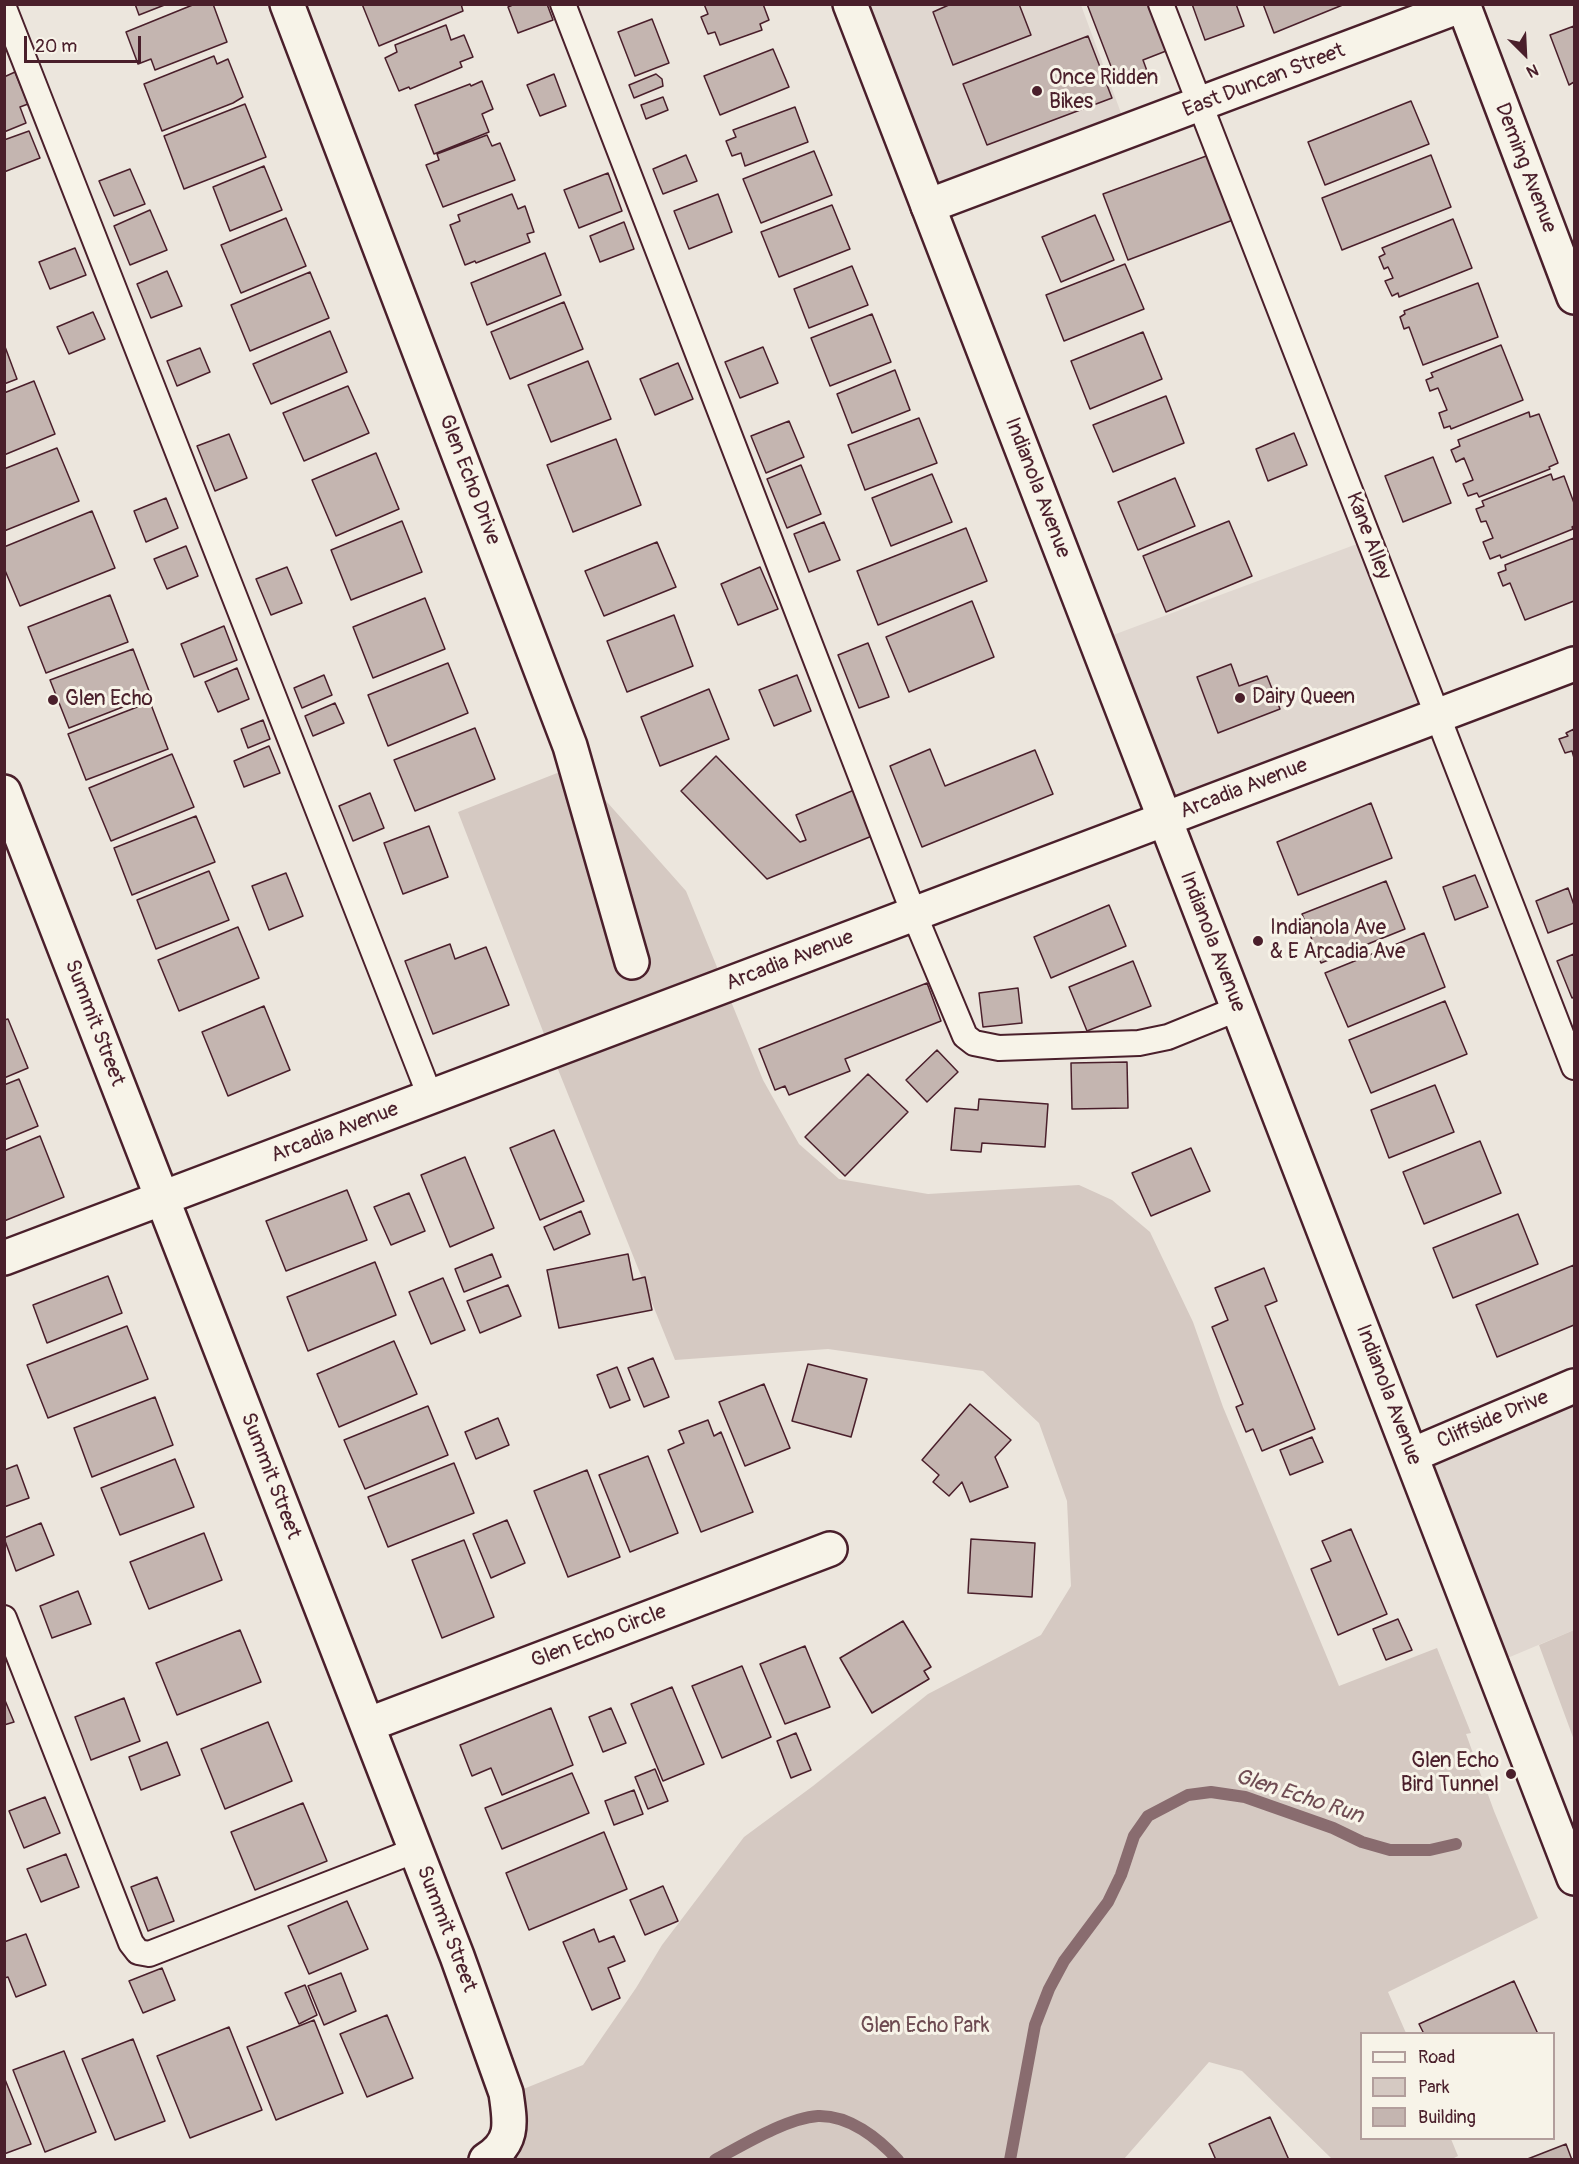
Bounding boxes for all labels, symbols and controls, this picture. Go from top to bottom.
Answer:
scale bar [27,24,144,62]
north arrow [1495,24,1555,84]
text: 20 m [35,35,77,58]
street label: East Duncan Street [1179,39,1349,123]
text: N [1523,59,1541,82]
place label: Once Ridden Bikes [1049,66,1158,116]
marker: Once Ridden Bikes [1030,84,1044,98]
street label: Deming Avenue [1489,100,1561,236]
street label: Glen Echo Drive [433,411,505,549]
street label: Indianola Avenue [999,414,1075,562]
street label: Kane Alley [1340,489,1396,583]
place label: Dairy Queen [1252,685,1355,711]
place label: Glen Echo [65,687,153,713]
marker: Dairy Queen [1233,691,1247,705]
marker: Glen Echo [46,693,60,707]
street label: Arcadia Avenue [1177,753,1311,825]
street label: Indianola Avenue [1174,868,1250,1016]
place label: Indianola Ave & E Arcadia Ave [1270,916,1405,966]
street label: Arcadia Avenue [723,925,857,997]
marker: Indianola Ave & E Arcadia Ave [1251,934,1265,948]
street label: Summit Street [58,956,130,1090]
street label: Arcadia Avenue [268,1097,402,1169]
street label: Indianola Avenue [1350,1321,1426,1469]
street label: Cliffside Drive [1433,1385,1553,1455]
street label: Summit Street [234,1409,306,1543]
street label: Glen Echo Circle [528,1600,670,1674]
place label: Glen Echo Bird Tunnel [1401,1749,1499,1799]
water label: Glen Echo Run [1232,1764,1366,1830]
marker: Glen Echo Bird Tunnel [1504,1767,1518,1781]
street label: Summit Street [410,1862,482,1996]
park label: Glen Echo Park [860,2014,990,2040]
legend [1360,2032,1555,2140]
text: Road [1418,2046,1455,2069]
text: Park [1418,2076,1450,2099]
text: Building [1418,2106,1476,2129]

